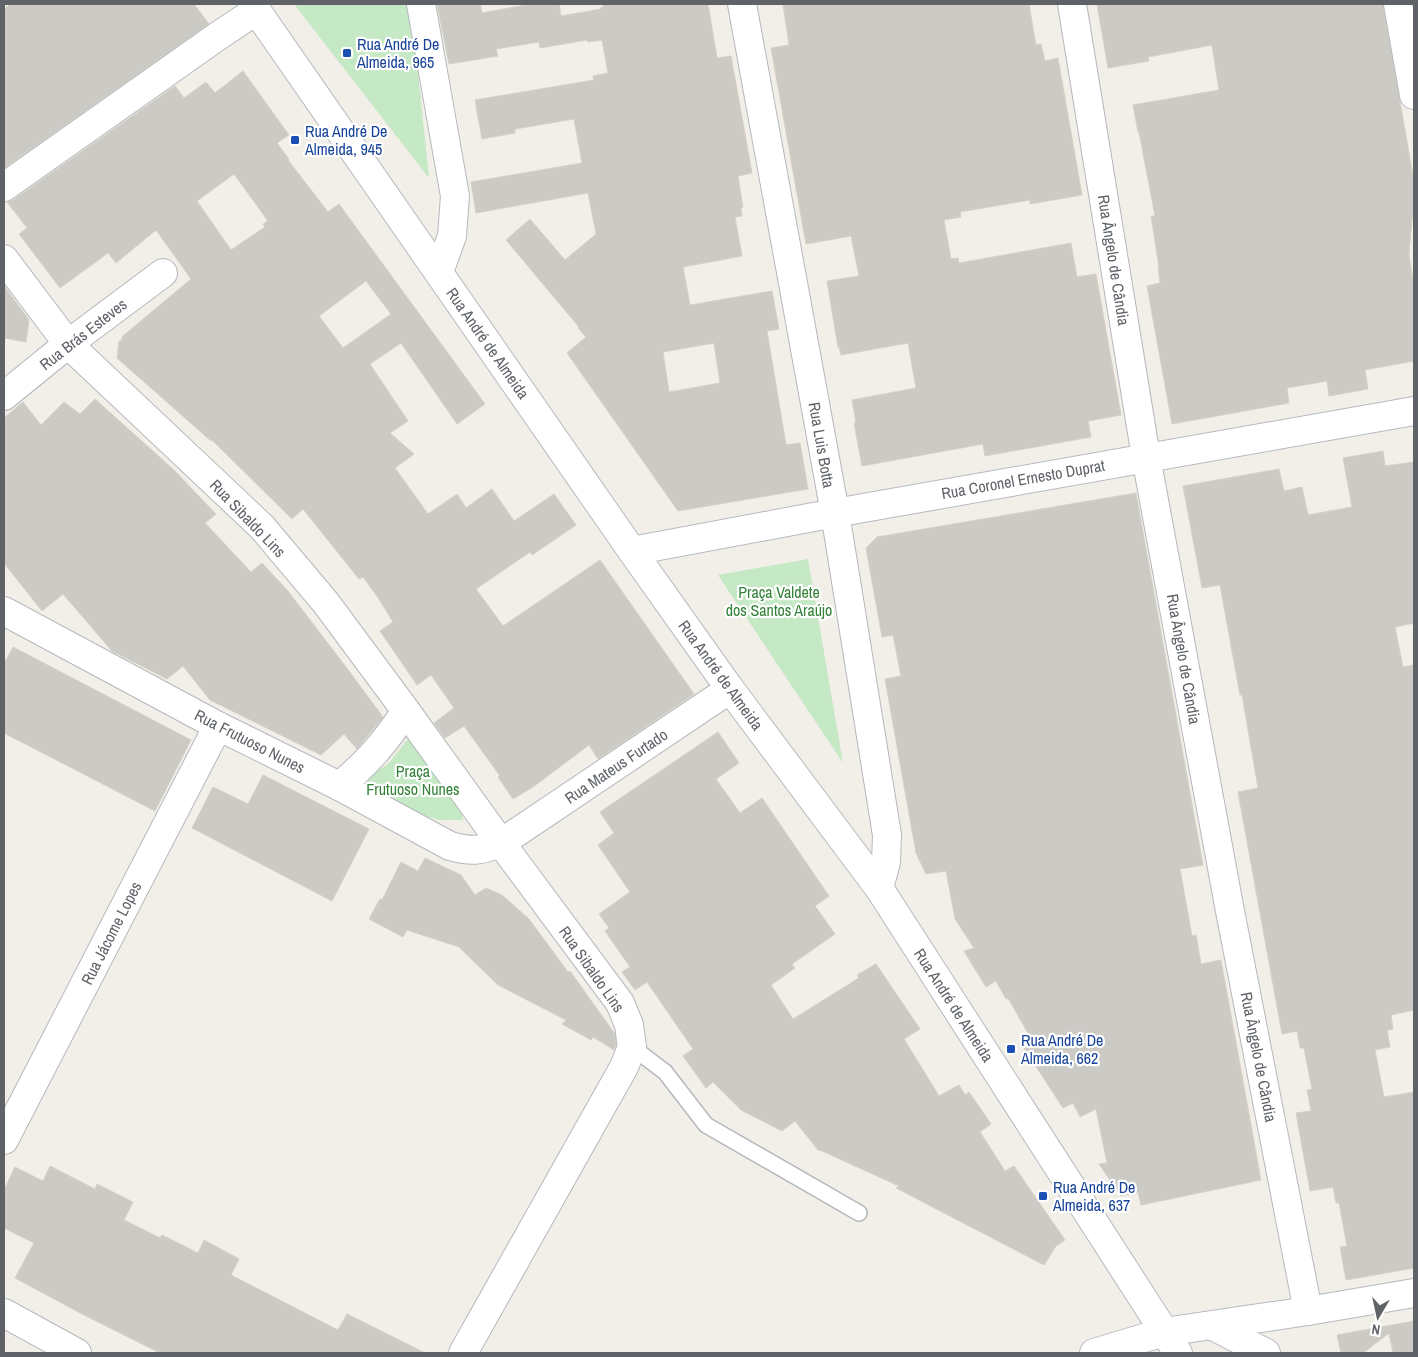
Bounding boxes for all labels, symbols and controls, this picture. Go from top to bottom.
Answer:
place label: Rua André De Almeida, 965 [356,33,439,73]
marker: Rua André De Almeida, 965 [341,47,353,59]
place label: Rua André De Almeida, 945 [304,120,387,160]
marker: Rua André De Almeida, 945 [289,134,301,146]
street label: Rua Ângelo de Cândia [1093,193,1135,328]
street label: Rua André de Almeida [441,283,535,404]
street label: Rua Brás Esteves [35,293,131,375]
street label: Rua Luis Botta [804,400,840,490]
street label: Rua Coronel Ernesto Duprat [940,454,1107,504]
street label: Rua Sibaldo Lins [205,474,291,562]
park label: Praça Valdete dos Santos Araújo [726,581,832,621]
street label: Rua Ângelo de Cândia [1162,592,1206,727]
street label: Rua André de Almeida [674,615,769,735]
street label: Rua Frutuoso Nunes [191,704,309,778]
street label: Rua Mateus Furtado [560,723,672,809]
park label: Praça Frutuoso Nunes [366,760,460,800]
street label: Rua Jácome Lopes [76,878,146,988]
street label: Rua Sibaldo Lins [554,921,630,1017]
street label: Rua André de Almeida [909,944,999,1067]
street label: Rua Ângelo de Cândia [1236,990,1283,1125]
place label: Rua André De Almeida, 662 [1020,1029,1103,1069]
marker: Rua André De Almeida, 662 [1005,1043,1017,1055]
place label: Rua André De Almeida, 637 [1052,1176,1135,1216]
marker: Rua André De Almeida, 637 [1037,1190,1049,1202]
north arrow [1353,1292,1403,1342]
text: N [1370,1320,1381,1339]

